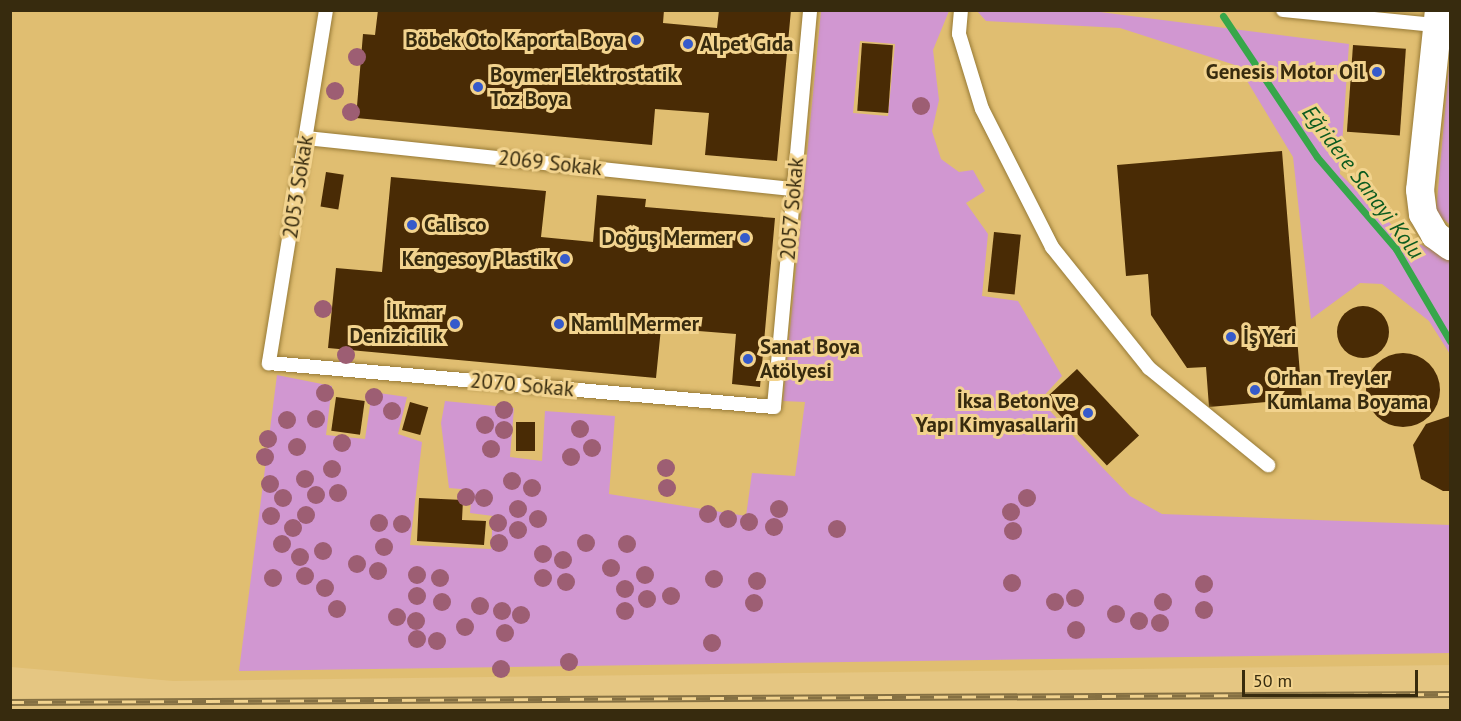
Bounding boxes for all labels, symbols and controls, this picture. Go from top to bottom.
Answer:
place label: Böbek Oto Kaporta Boya [404,27,624,53]
place label: Alpet Gıda [700,31,794,57]
marker: Böbek Oto Kaporta Boya [629,33,643,47]
marker: Alpet Gıda [681,37,695,51]
place label: Genesis Motor Oil [1206,59,1365,85]
place label: Boymer Elektrostatik Toz Boya [490,62,678,112]
marker: Genesis Motor Oil [1370,65,1384,79]
marker: Boymer Elektrostatik Toz Boya [471,80,485,94]
water label: Eğridere Sanayi Kolu [1297,100,1429,264]
street label: 2053 Sokak [277,134,319,240]
street label: 2069 Sokak [497,145,603,181]
street label: 2057 Sokak [775,156,809,262]
place label: Calisco [424,212,487,238]
marker: Calisco [405,218,419,232]
place label: Doğuş Mermer [602,225,733,251]
marker: Doğuş Mermer [738,231,752,245]
place label: Kengesoy Plastik [401,246,553,272]
marker: Kengesoy Plastik [558,252,572,266]
place label: İlkmar Denizicilik [350,299,443,349]
place label: Namlı Mermer [571,311,699,337]
marker: İlkmar Denizicilik [448,317,462,331]
marker: Namlı Mermer [552,317,566,331]
place label: İş Yeri [1243,324,1297,350]
marker: İş Yeri [1224,330,1238,344]
place label: Sanat Boya Atölyesi [760,334,860,384]
marker: Sanat Boya Atölyesi [741,352,755,366]
place label: Orhan Treyler Kumlama Boyama [1267,365,1428,415]
street label: 2070 Sokak [469,368,575,402]
marker: Orhan Treyler Kumlama Boyama [1248,383,1262,397]
place label: İksa Beton ve Yapı Kimyasallariı [916,388,1076,438]
marker: İksa Beton ve Yapı Kimyasallariı [1081,406,1095,420]
scale bar [1245,658,1420,696]
text: 50 m [1253,669,1292,692]

